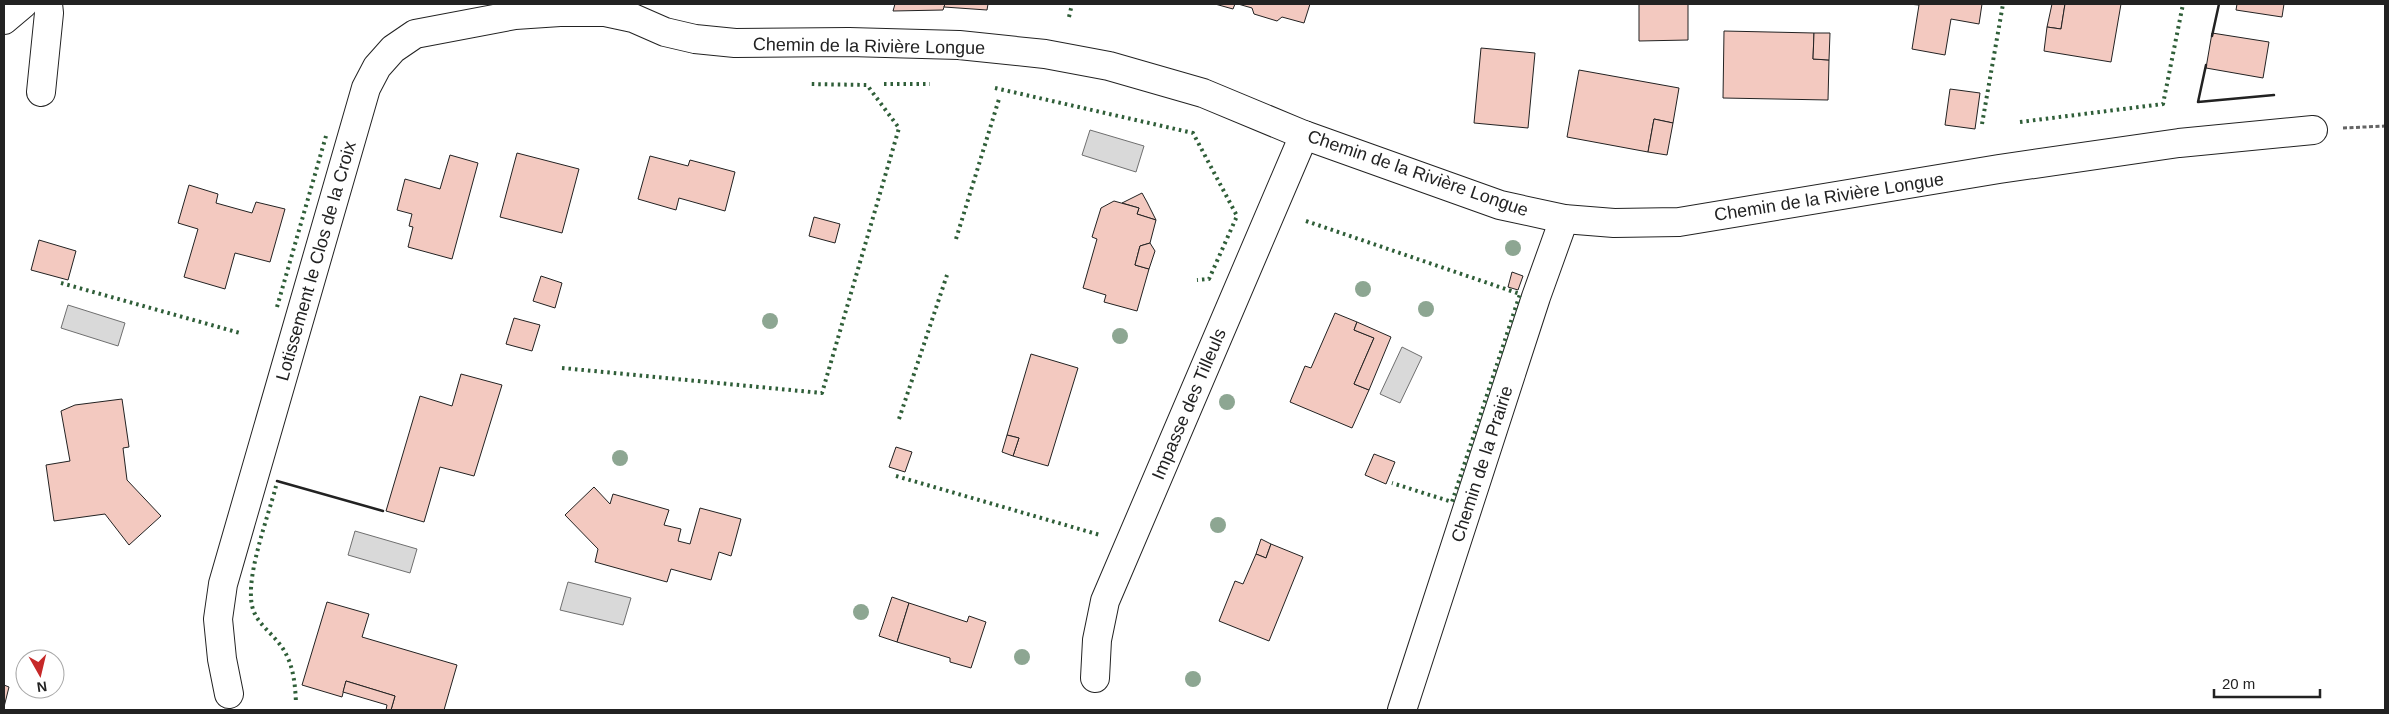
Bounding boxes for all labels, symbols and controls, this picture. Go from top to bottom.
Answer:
street label: Chemin de la Rivière Longue [753,34,985,58]
street label: Chemin de la Rivière Longue [1305,126,1531,220]
street label: Lotissement le Clos de la Croix [272,139,360,383]
street label: Chemin de la Rivière Longue [1713,169,1945,225]
street label: Impasse des Tilleuls [1148,325,1230,483]
street label: Chemin de la Prairie [1447,383,1517,545]
north arrow [15,649,65,699]
scale bar [2214,666,2320,698]
text: 20 m [2222,675,2255,692]
text: N [36,678,48,696]

